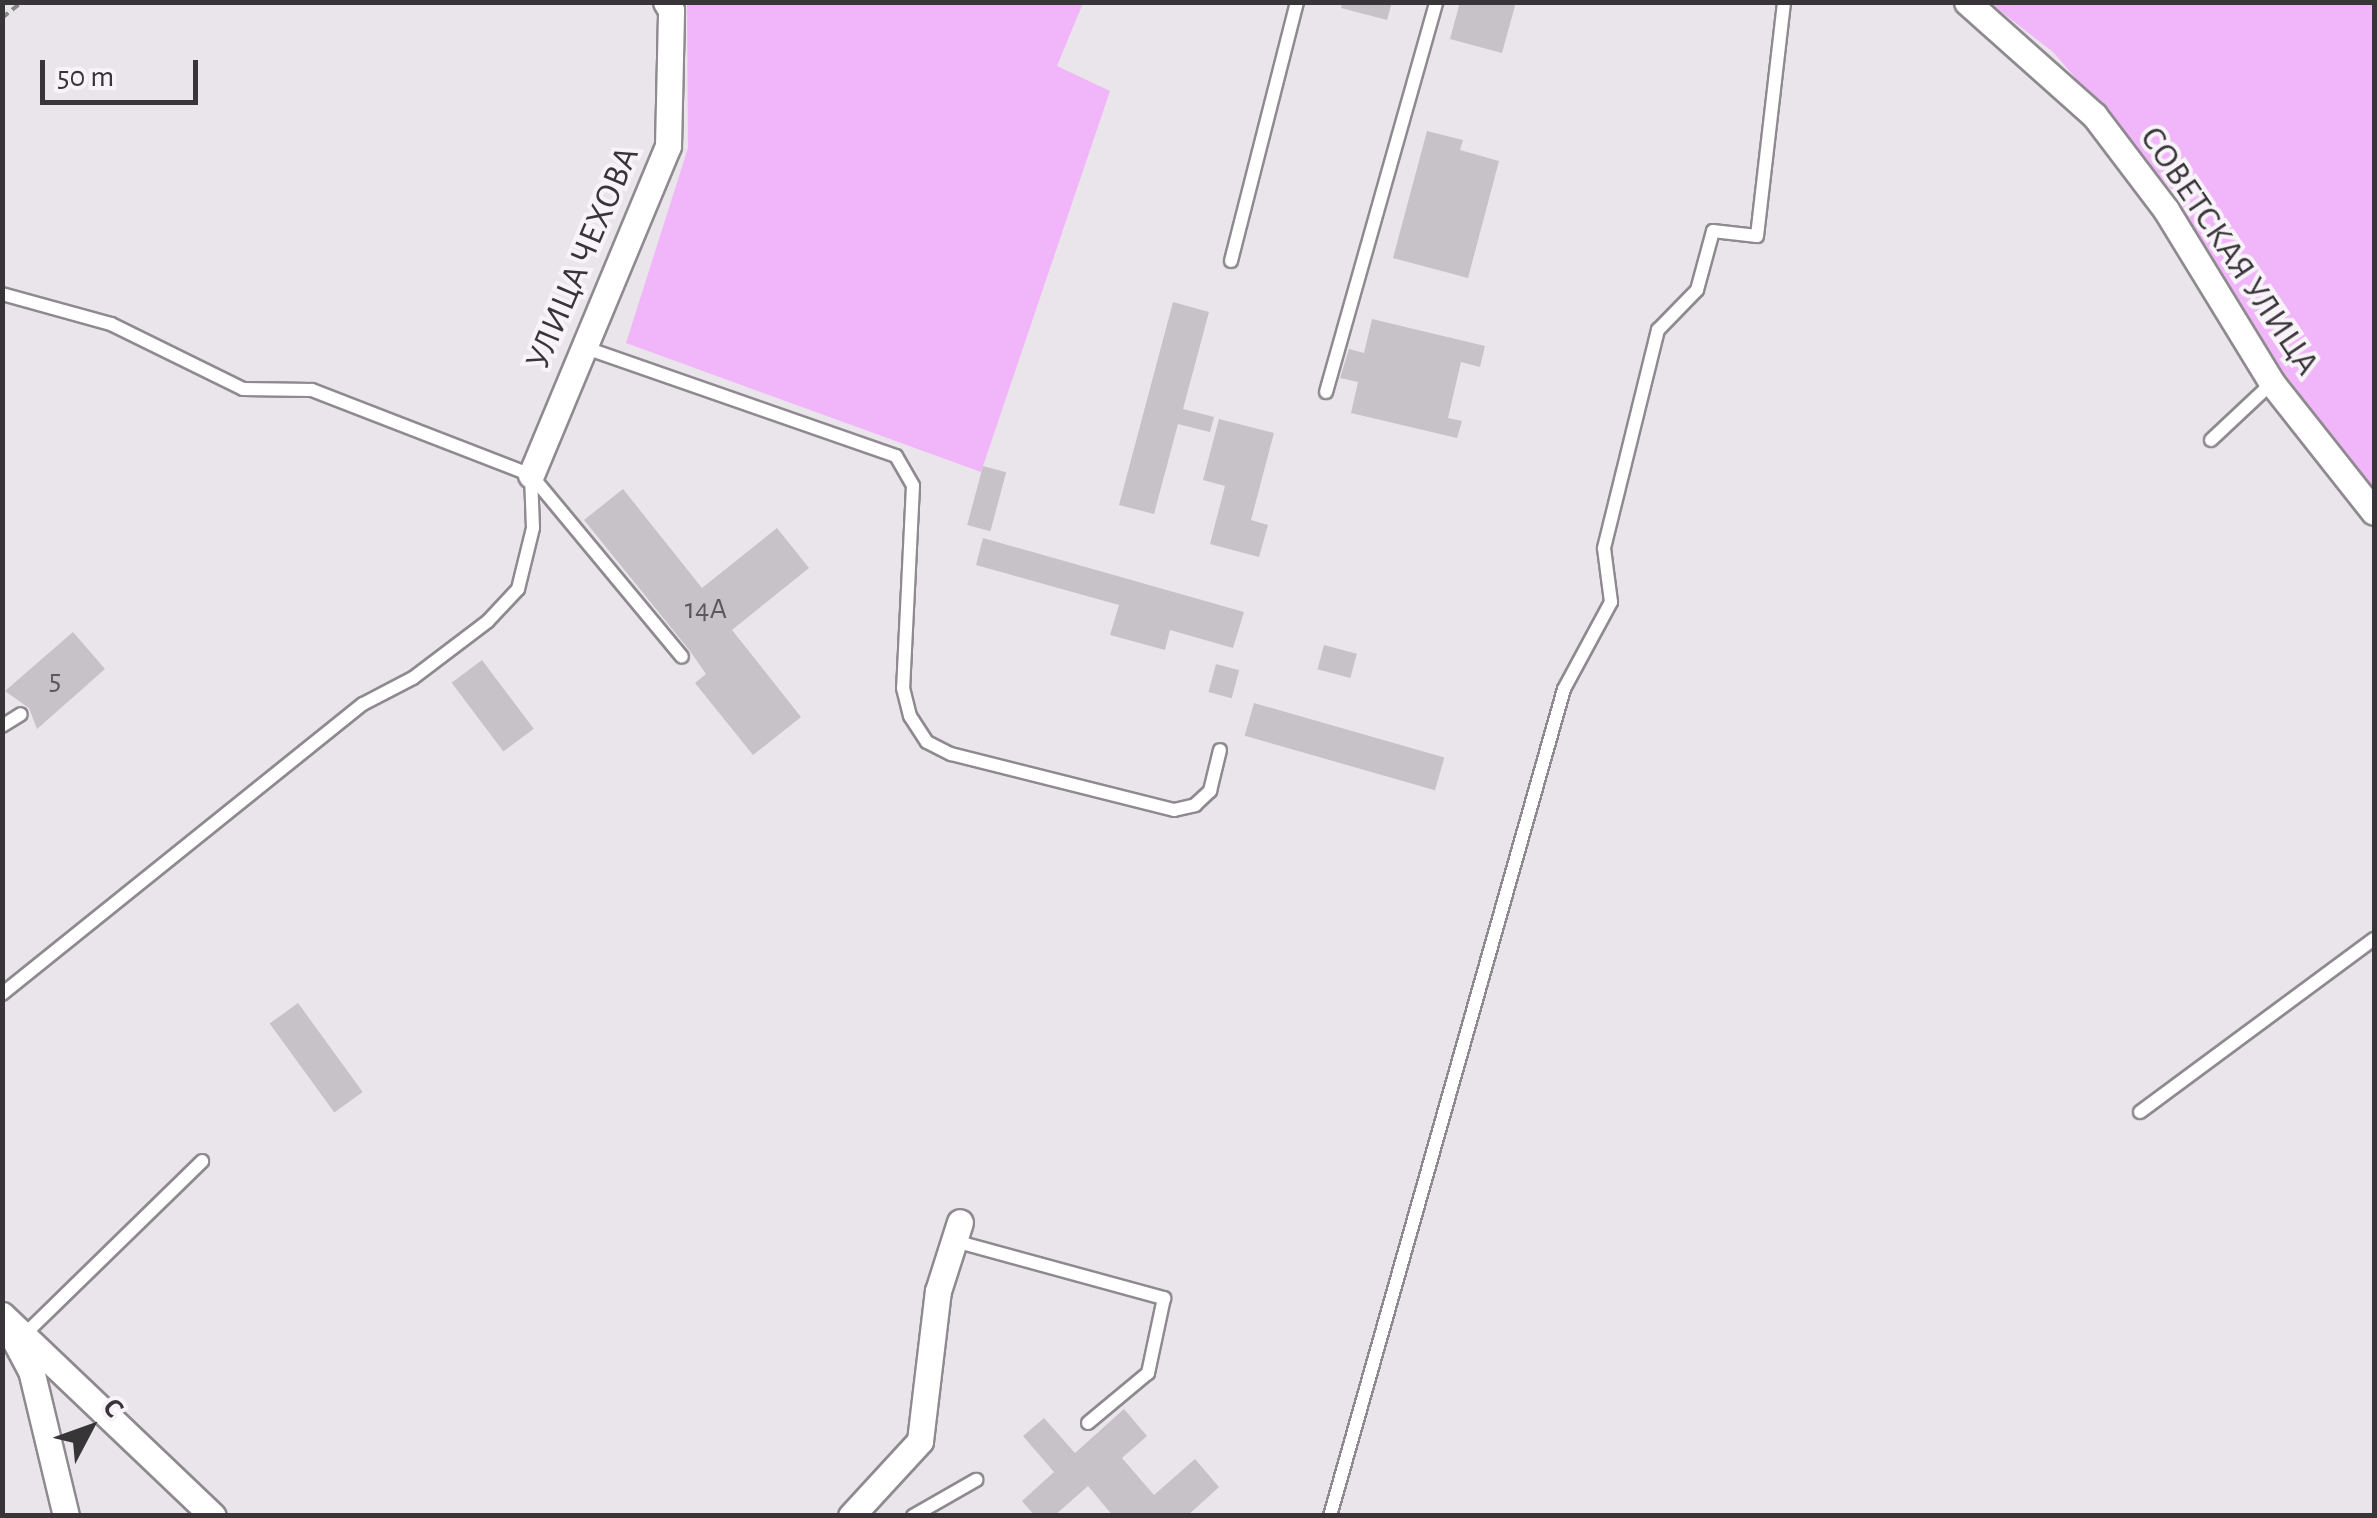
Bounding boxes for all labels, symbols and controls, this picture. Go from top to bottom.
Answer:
scale bar [45,40,202,102]
text: 50 m [57,62,114,92]
street label: СОВЕТСКАЯ УЛИЦА [2130,118,2328,384]
street label: УЛИЦА ЧЕХОВА [517,140,649,376]
house number: 14А [685,591,727,627]
house number: 5 [49,662,61,698]
north arrow [40,1378,140,1478]
text: С [97,1393,128,1423]

